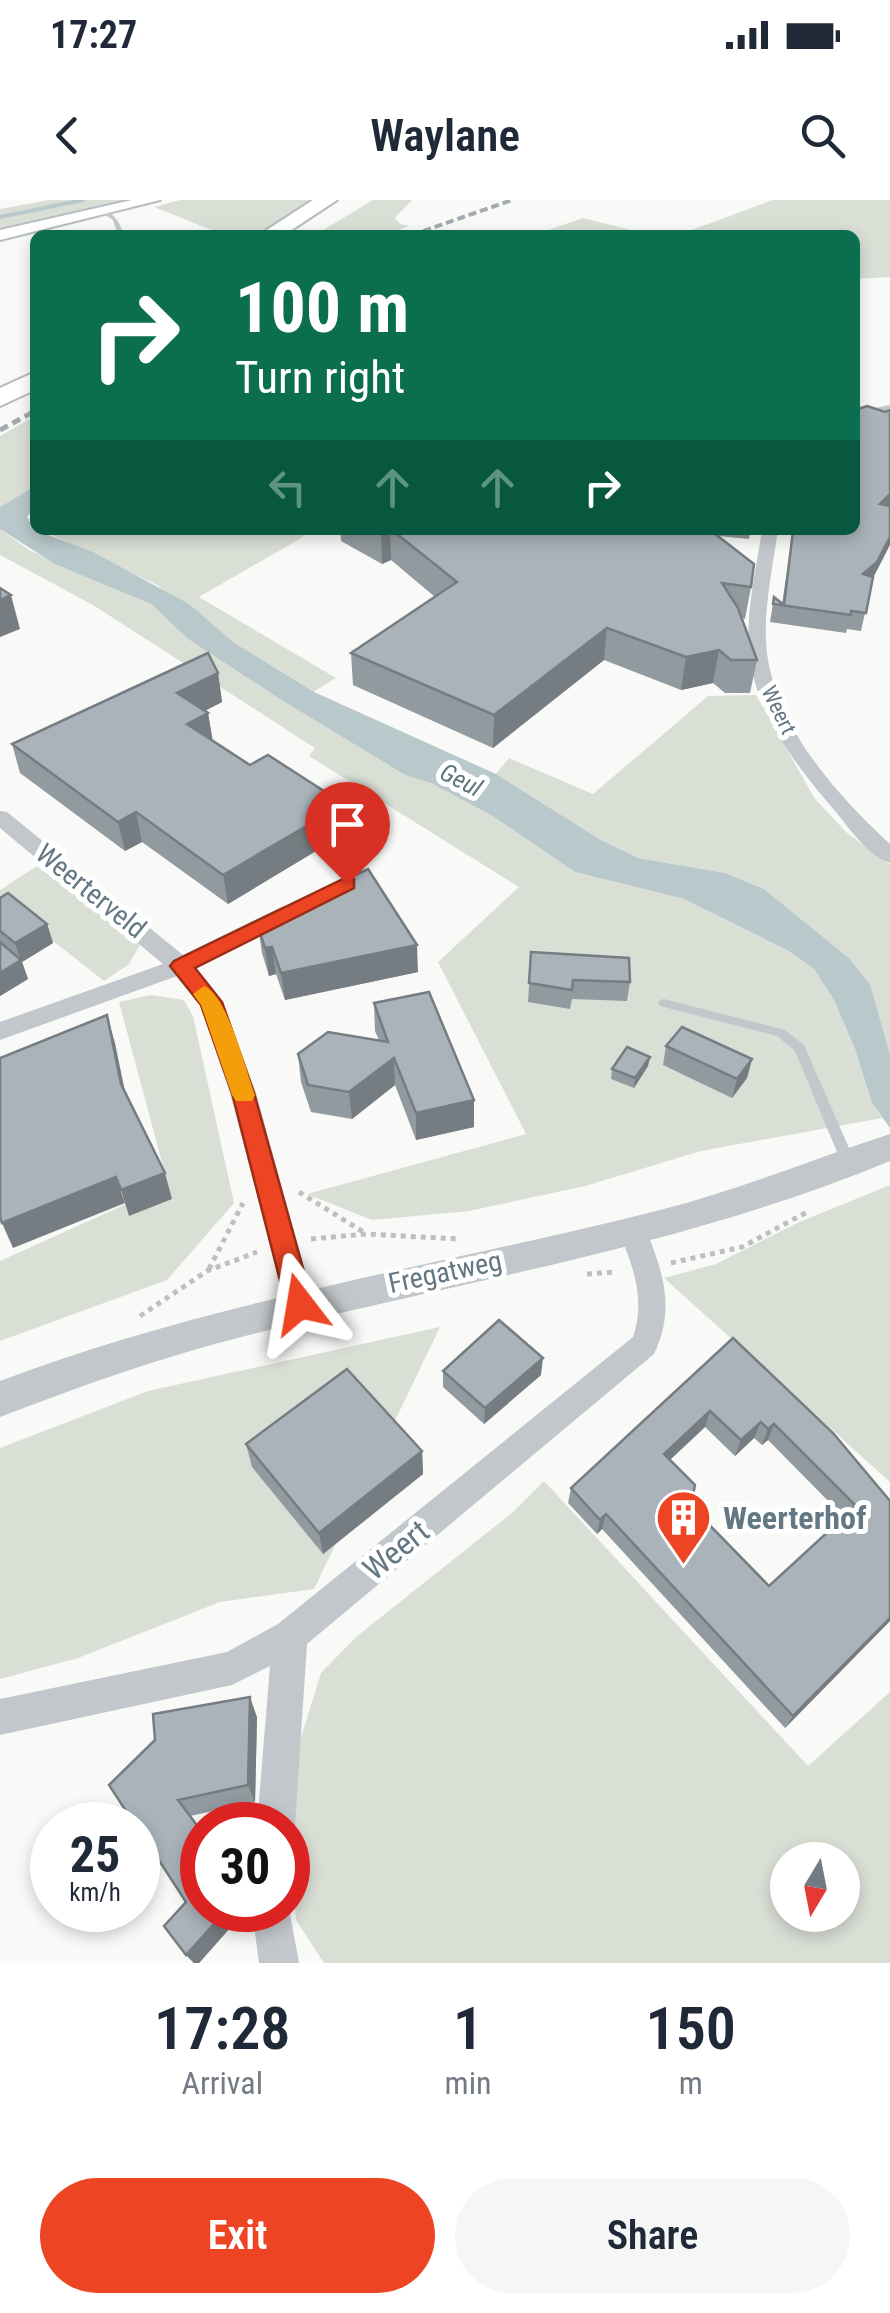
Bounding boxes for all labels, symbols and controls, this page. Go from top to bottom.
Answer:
text: 17:27 [50,13,137,57]
icon: back [40,108,95,163]
icon: search [795,108,850,163]
text: Waylane [370,109,520,162]
text: 100 m [235,267,409,349]
icon: right [70,270,200,400]
text: Turn right [235,351,405,404]
icon: left [260,460,315,515]
icon: ahead [365,460,420,515]
icon: ahead [470,460,525,515]
icon: right [575,460,630,515]
street label: Weert [757,682,801,738]
water label: Geul [435,757,487,803]
pin [305,782,390,885]
icon: arrive [320,797,375,852]
street label: Weerterveld [29,837,153,945]
street label: Fregatweg [385,1244,505,1300]
position arrow [248,1252,352,1356]
building icon: Weerterhof [654,1488,714,1567]
place label: Weerterhof [723,1499,867,1537]
street label: Weert [355,1512,437,1588]
speed limit sign: 30 [180,1802,310,1932]
text: 25 [70,1826,120,1884]
north arrow [770,1842,860,1932]
map controls [770,1842,860,1932]
text: km/h [69,1878,121,1907]
text: 17:28 [154,1993,291,2064]
text: 1 [453,1993,483,2064]
text: 150 [645,1993,736,2064]
text: Arrival [182,2064,263,2102]
text: min [445,2064,491,2102]
text: m [679,2064,703,2102]
button: Exit [40,2178,435,2293]
button: Share [455,2178,850,2293]

